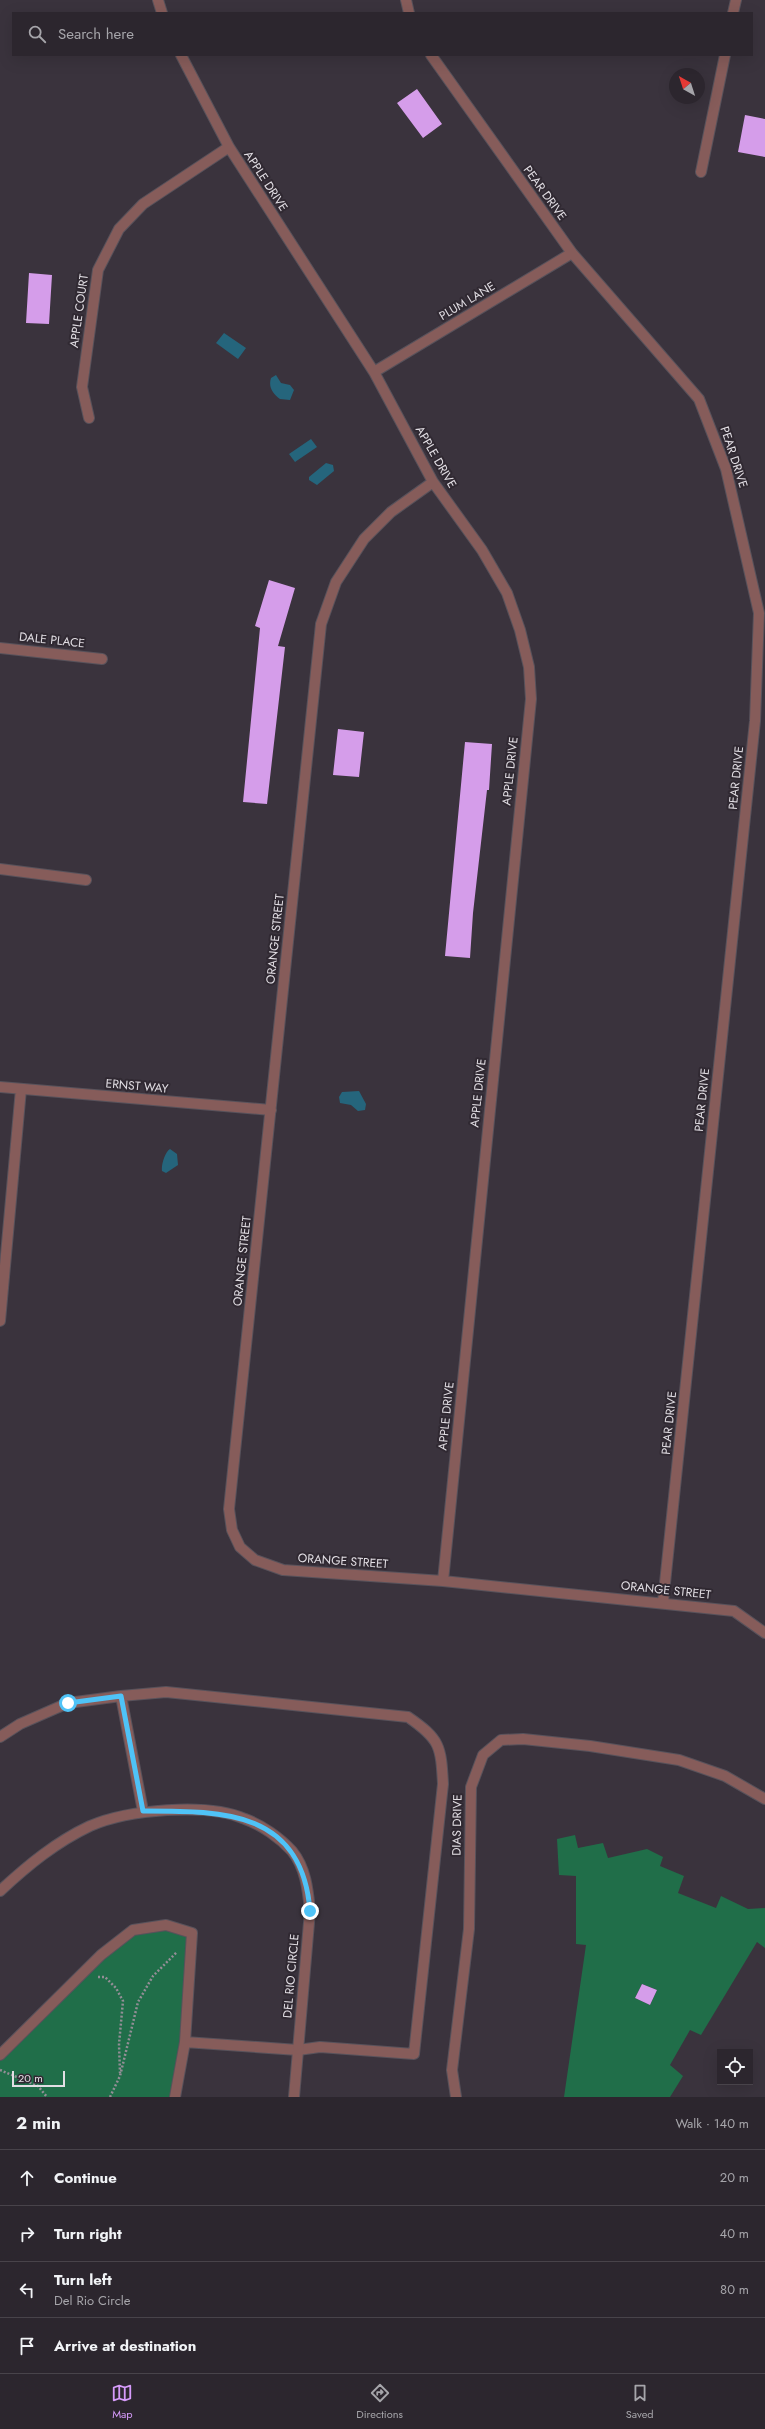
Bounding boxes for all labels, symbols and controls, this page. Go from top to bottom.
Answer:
search box [12,12,753,56]
icon: search [26,23,48,45]
text: Search here [58,23,134,45]
north arrow [669,68,705,104]
street label: APPLE DRIVE [240,147,292,215]
street label: PEAR DRIVE [519,162,571,224]
street label: APPLE COURT [65,273,93,349]
street label: PLUM LANE [436,277,498,325]
street label: APPLE DRIVE [411,423,461,491]
street label: PEAR DRIVE [716,424,752,490]
street label: DALE PLACE [18,628,86,652]
street label: APPLE DRIVE [497,736,523,806]
street label: PEAR DRIVE [724,745,748,811]
street label: ORANGE STREET [261,893,289,985]
street label: APPLE DRIVE [465,1058,491,1128]
street label: PEAR DRIVE [690,1067,714,1133]
street label: ERNST WAY [105,1074,169,1098]
street label: ORANGE STREET [228,1215,256,1307]
street label: APPLE DRIVE [433,1381,459,1451]
street label: PEAR DRIVE [657,1390,681,1456]
street label: ORANGE STREET [297,1549,389,1573]
street label: ORANGE STREET [620,1576,712,1604]
route start [59,1694,77,1712]
street label: DIAS DRIVE [447,1794,467,1856]
route end [301,1902,319,1920]
street label: DEL RIO CIRCLE [278,1933,304,2019]
map controls [717,2049,753,2085]
button: locate [717,2049,753,2085]
scale bar [12,2069,65,2088]
text: 20 m [18,2070,43,2086]
text: 2 min [16,2111,61,2135]
text: Walk · 140 m [675,2114,749,2133]
icon: ahead [16,2167,38,2189]
text: Continue [54,2167,117,2189]
text: 20 m [720,2168,749,2187]
icon: right [16,2223,38,2245]
text: Turn right [54,2223,122,2245]
text: 40 m [720,2224,749,2243]
text: Turn left [54,2269,112,2291]
icon: left [16,2279,38,2301]
text: 80 m [720,2280,749,2299]
text: Del Rio Circle [54,2291,131,2310]
icon: arrive [16,2335,38,2357]
text: Arrive at destination [54,2335,196,2357]
tab: Map [111,2382,133,2422]
tab: Directions [356,2382,403,2422]
tab: Saved [626,2382,654,2422]

